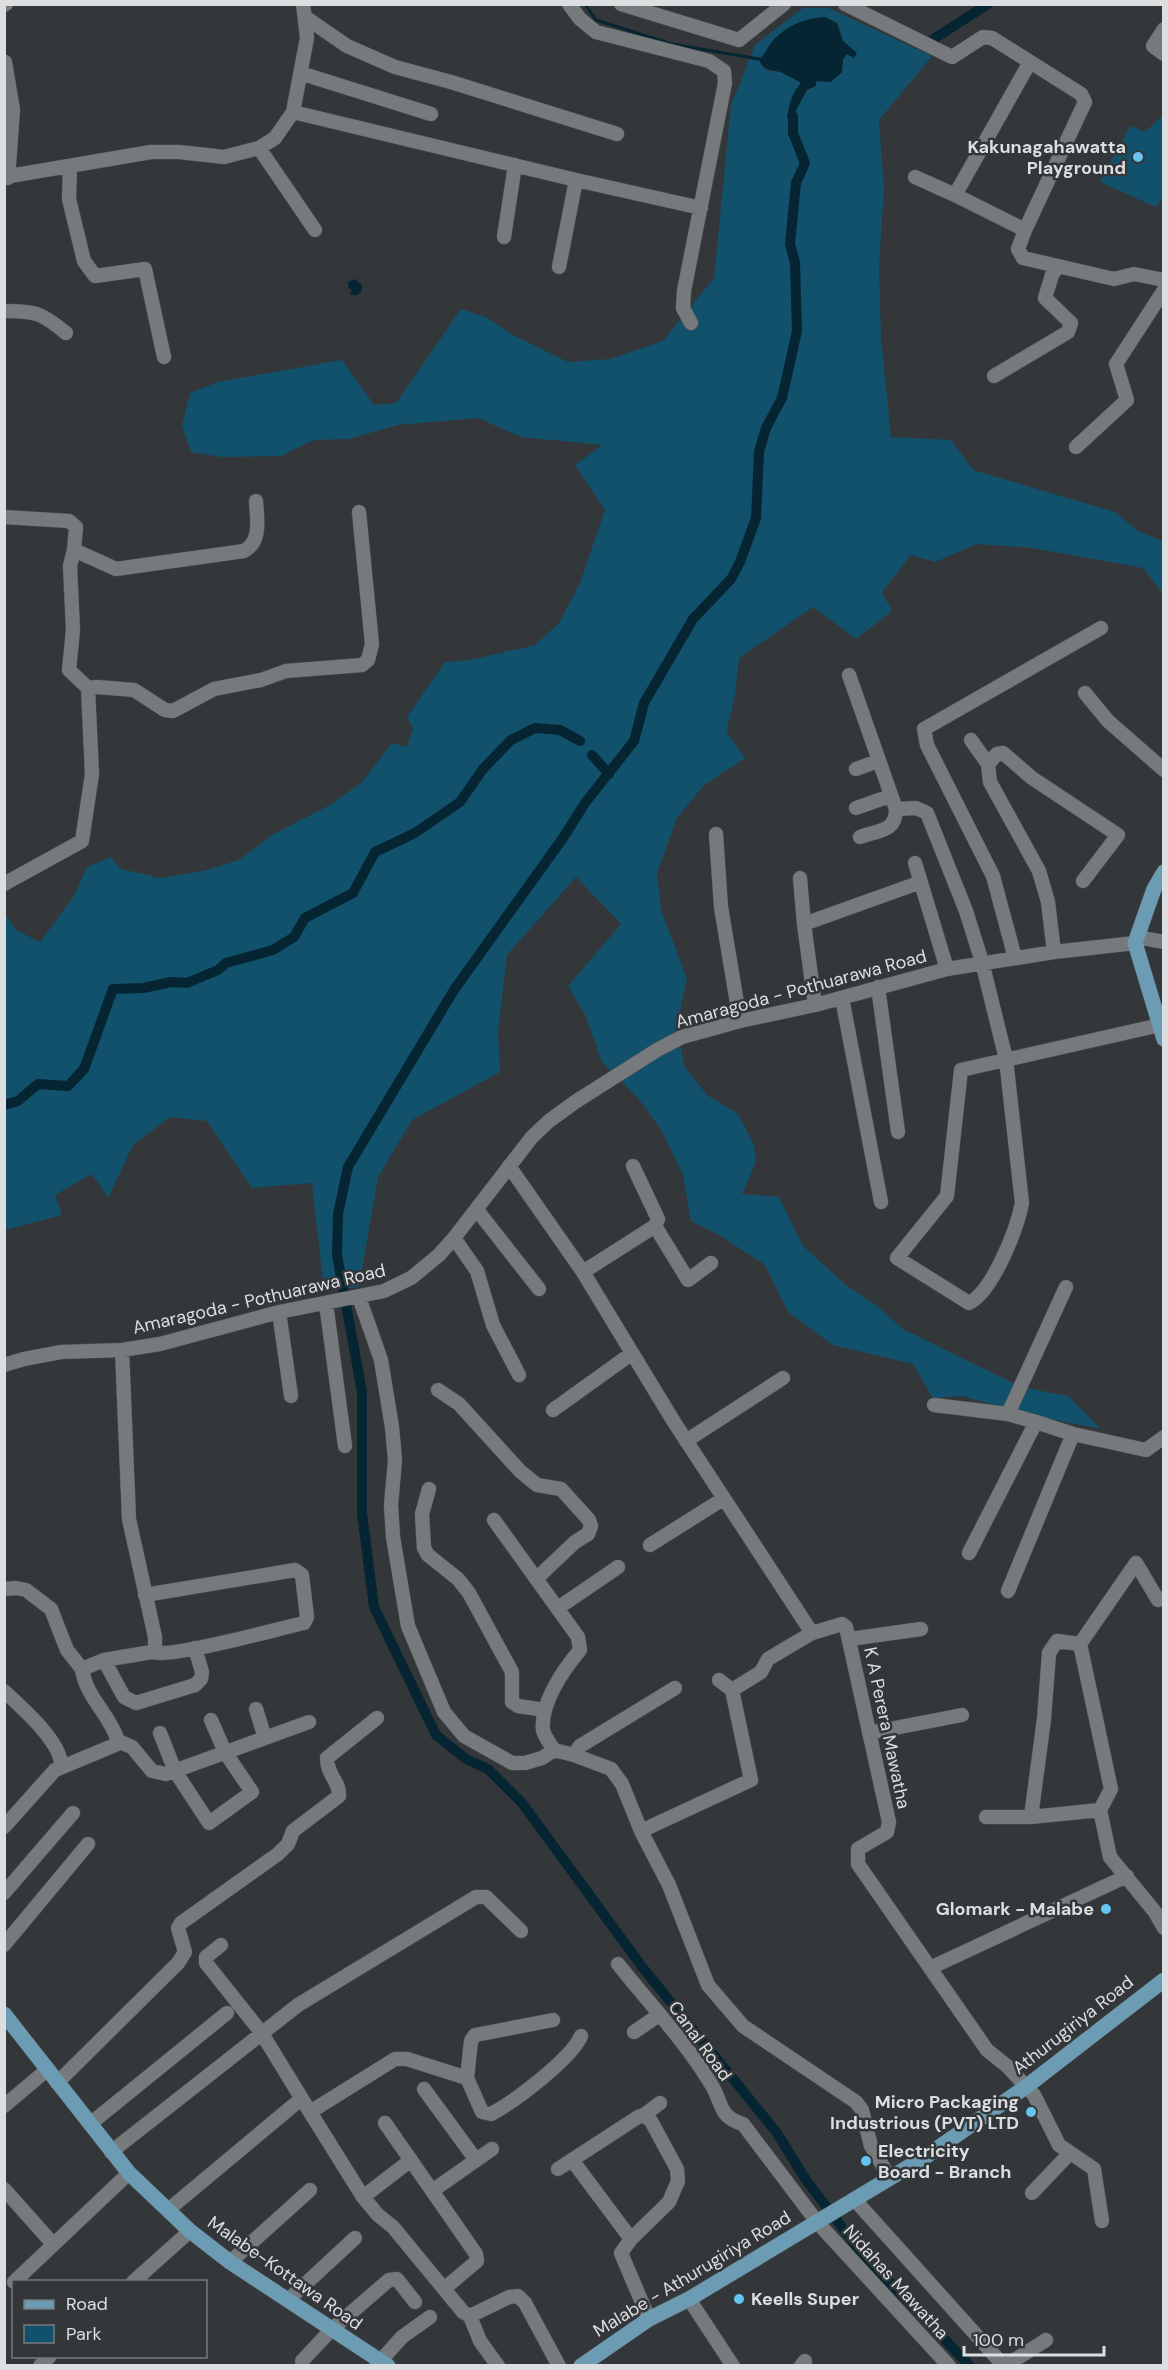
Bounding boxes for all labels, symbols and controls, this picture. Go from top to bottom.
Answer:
place label: Kakunagahawatta Playground [967,135,1126,180]
marker: Kakunagahawatta Playground [1131,150,1145,164]
street label: Amaragoda - Pothuarawa Road [673,944,929,1034]
street label: Amaragoda - Pothuarawa Road [130,1258,388,1340]
street label: K A Perera Mawatha [858,1645,916,1811]
place label: Glomark - Malabe [936,1897,1094,1921]
marker: Glomark - Malabe [1099,1902,1113,1916]
street label: Athurugiriya Road [1008,1970,1138,2080]
street label: Canal Road [663,1996,737,2086]
place label: Micro Packaging Industrious (PVT) LTD [830,2090,1019,2135]
marker: Micro Packaging Industrious (PVT) LTD [1024,2105,1038,2119]
place label: Electricity Board - Branch [878,2139,1011,2184]
marker: Electricity Board - Branch [859,2154,873,2168]
street label: Malabe - Athurugiriya Road [589,2205,795,2343]
street label: Malabe-Kottawa Road [203,2210,367,2336]
street label: Nidahas Mawatha [838,2219,954,2345]
legend [12,2280,207,2358]
place label: Keells Super [751,2287,859,2311]
text: Road [66,2292,108,2316]
marker: Keells Super [732,2292,746,2306]
scale bar [964,2319,1104,2357]
text: Park [66,2322,102,2346]
text: 100 m [973,2328,1024,2352]

